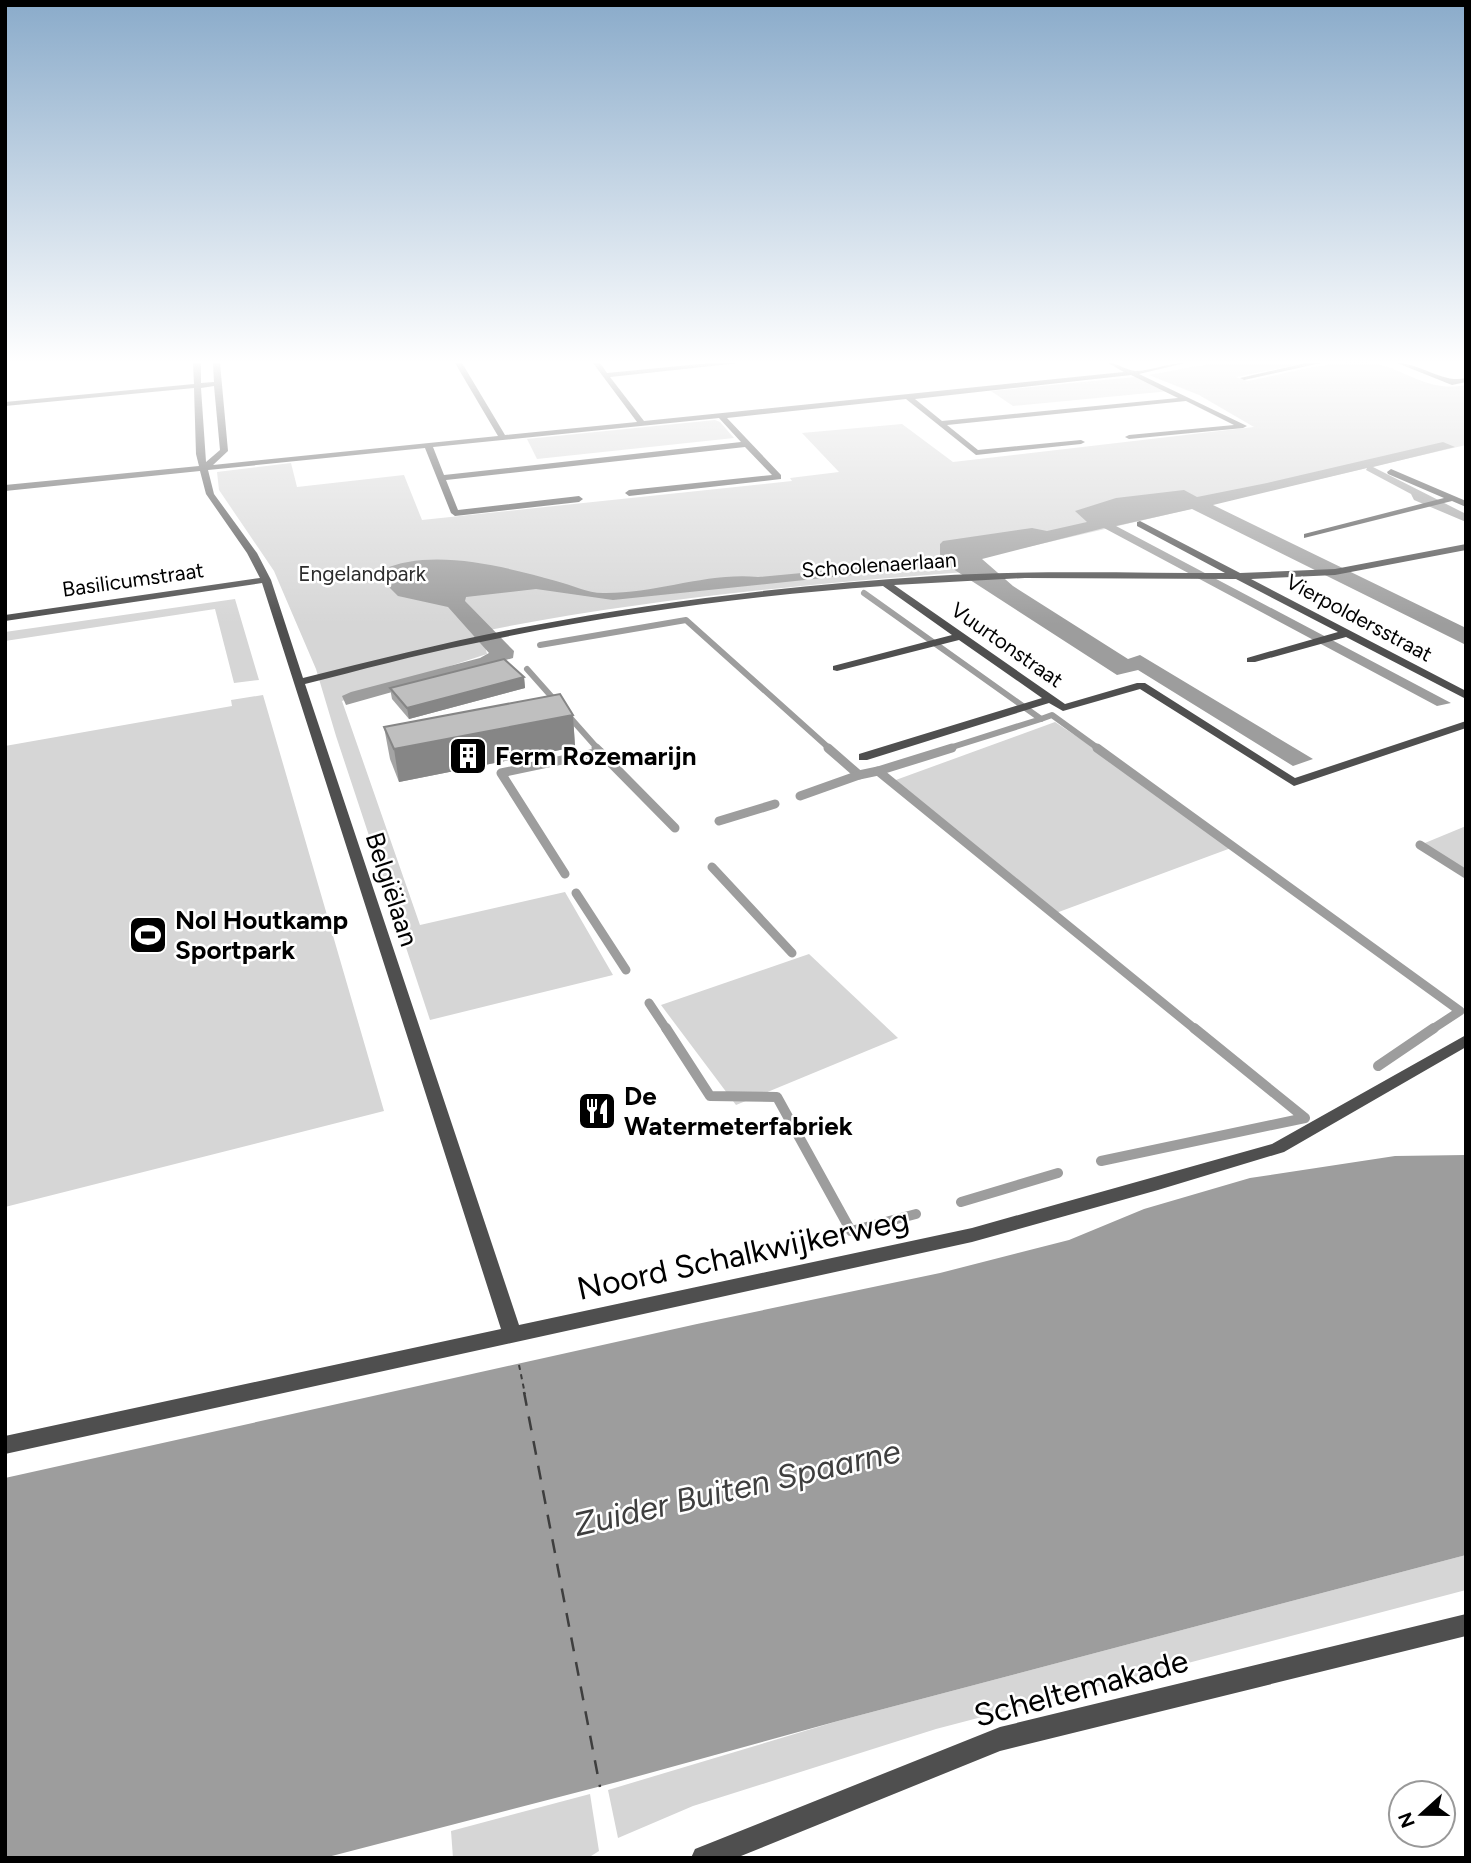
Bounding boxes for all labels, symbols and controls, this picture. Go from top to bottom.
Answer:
street label: Schoolenaerlaan [801,547,957,582]
street label: Basilicumstraat [60,557,205,602]
park label: Engelandpark [298,561,427,586]
street label: Vierpoldersstraat [1282,568,1437,667]
street label: Vuurtonstraat [946,597,1068,692]
building icon: Ferm Rozemarijn [447,735,489,777]
place label: Ferm Rozemarijn [495,740,697,772]
street label: Belgiëlaan [359,828,425,950]
place label: Nol Houtkamp Sportpark [175,904,348,966]
sports icon: Nol Houtkamp Sportpark [127,914,169,956]
place label: De Watermeterfabriek [624,1080,853,1142]
restaurant icon: De Watermeterfabriek [576,1090,618,1132]
street label: Noord Schalkwijkerweg [573,1200,913,1308]
water label: Zuider Buiten Spaarne [570,1431,904,1544]
street label: Scheltemakade [970,1641,1192,1735]
north arrow [1387,1779,1457,1849]
text: N [1393,1809,1420,1831]

